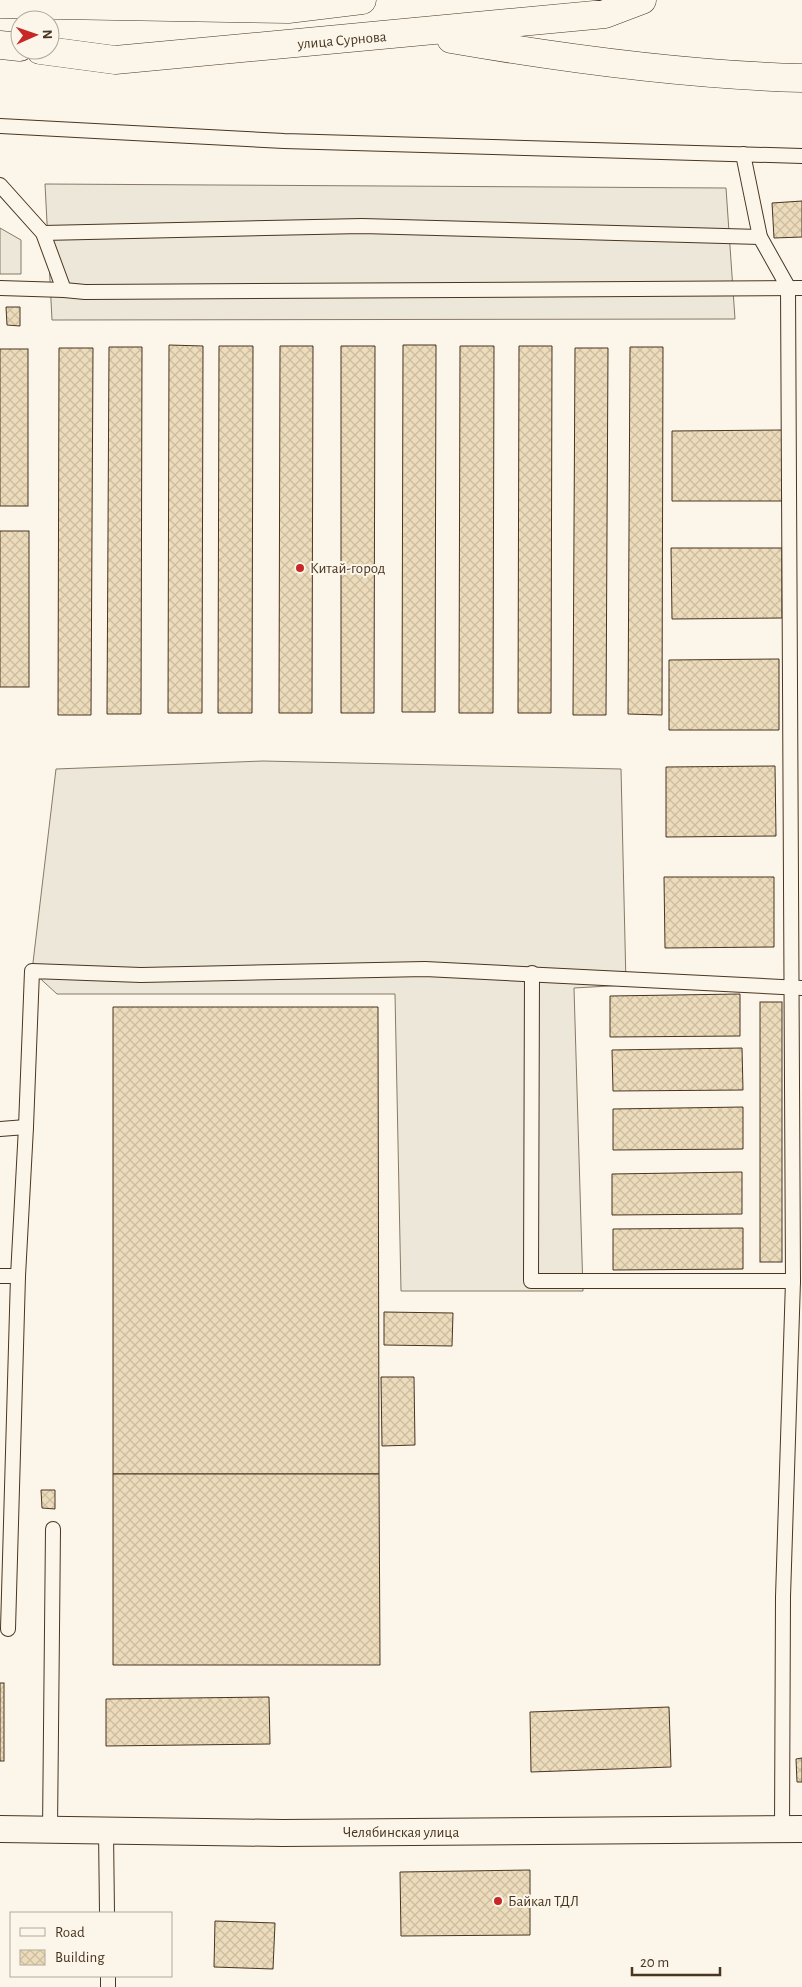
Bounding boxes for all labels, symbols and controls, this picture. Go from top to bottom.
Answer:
north arrow [10,10,60,60]
text: N [40,29,54,40]
street label: улица Сурнова [296,29,387,52]
place label: Китай-город [310,561,385,576]
marker: Китай-город [294,562,306,574]
street label: Челябинская улица [343,1825,459,1840]
place label: Байкал ТДЛ [508,1894,579,1909]
marker: Байкал ТДЛ [492,1895,504,1907]
legend [10,1912,172,1977]
text: Road [55,1925,85,1940]
scale bar [632,1944,720,1976]
text: Building [55,1950,105,1965]
text: 20 m [640,1955,669,1970]

